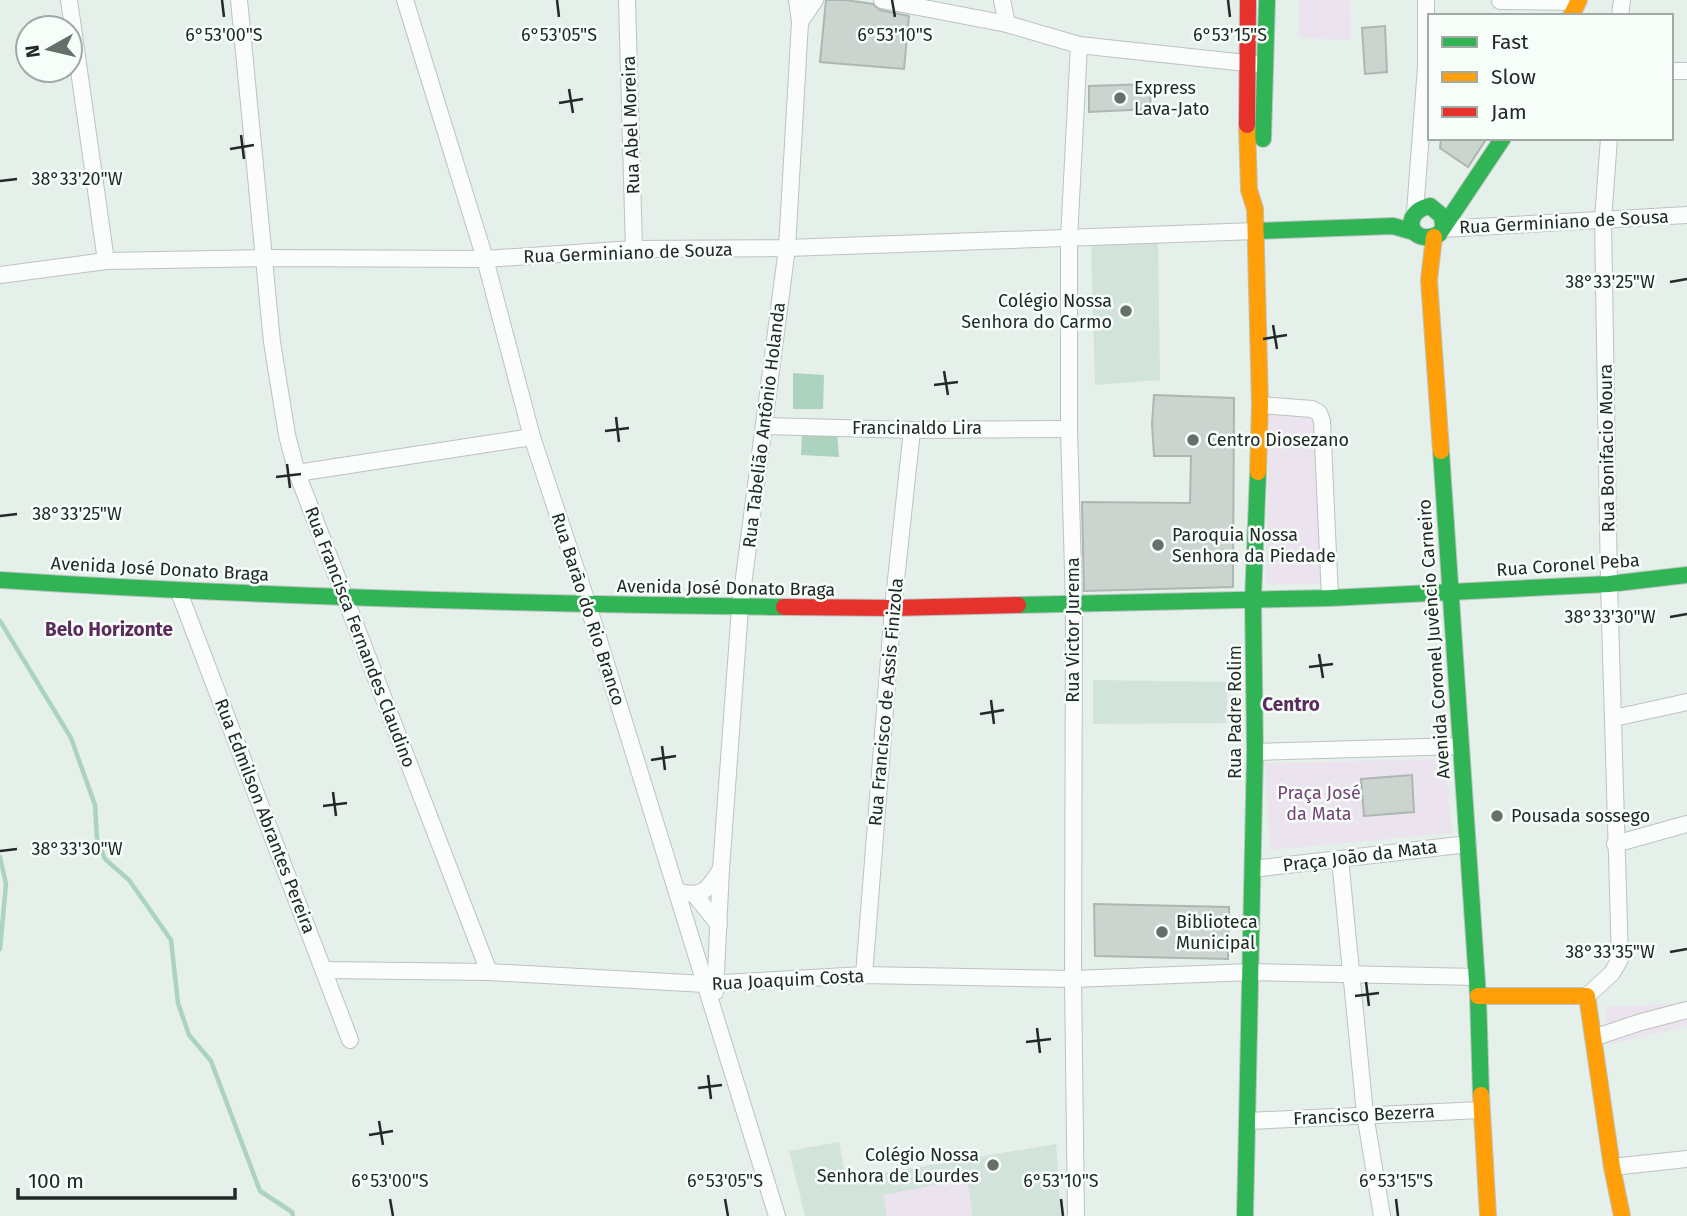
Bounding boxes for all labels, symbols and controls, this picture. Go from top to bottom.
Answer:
north arrow [14,14,84,84]
legend [1428,14,1673,140]
text: 6°53'00"S [185,24,263,46]
text: 6°53'05"S [521,24,597,46]
text: 6°53'10"S [857,24,933,46]
text: 6°53'15"S [1193,24,1267,46]
text: Fast [1491,29,1529,55]
text: N [20,43,45,59]
street label: Rua Abel Moreira [618,55,644,195]
text: Slow [1491,64,1536,90]
place label: Express Lava-Jato [1134,77,1210,120]
marker: Express Lava-Jato [1112,90,1128,106]
text: Jam [1491,99,1527,125]
text: 38°33'20"W [31,168,123,190]
street label: Rua Germiniano de Sousa [1459,206,1669,238]
street label: Rua Germiniano de Souza [523,238,733,268]
text: 38°33'25"W [1565,271,1655,293]
place label: Colégio Nossa Senhora do Carmo [961,290,1112,333]
street label: Rua Tabelião Antônio Holanda [738,301,790,549]
marker: Colégio Nossa Senhora do Carmo [1118,303,1134,319]
street label: Rua Bonifacio Moura [1595,364,1619,532]
street label: Francinaldo Lira [852,417,982,439]
place label: Centro Diosezano [1207,429,1349,451]
marker: Centro Diosezano [1185,432,1201,448]
street label: Avenida Coronel Juvêncio Carneiro [1413,498,1455,780]
text: 38°33'25"W [32,503,122,525]
street label: Rua Francisca Fernandes Claudino [300,503,420,771]
street label: Rua Barāo do Rio Branco [546,510,630,708]
place label: Paroquia Nossa Senhora da Piedade [1172,524,1336,567]
marker: Paroquia Nossa Senhora da Piedade [1150,537,1166,553]
street label: Rua Coronel Peba [1496,549,1640,581]
street label: Avenida José Donato Braga [50,552,270,586]
street label: Rua Victor Jurema [1062,557,1084,703]
street label: Avenida José Donato Braga [617,575,835,601]
street label: Rua Francisco de Assis Finizola [864,577,908,827]
text: 38°33'30"W [1564,606,1656,628]
district label: Belo Horizonte [45,618,173,641]
street label: Rua Padre Rolim [1224,645,1246,779]
district label: Centro [1262,693,1320,716]
street label: Rua Edmilson Abrantes Pereira [210,695,320,937]
park label: Praça José da Mata [1277,782,1361,825]
place label: Pousada sossego [1511,805,1650,827]
marker: Pousada sossego [1489,808,1505,824]
street label: Praça João da Mata [1282,836,1438,876]
text: 38°33'30"W [31,838,123,860]
place label: Biblioteca Municipal [1176,911,1258,954]
marker: Biblioteca Municipal [1154,924,1170,940]
text: 38°33'35"W [1565,941,1655,963]
street label: Rua Joaquim Costa [711,965,865,995]
street label: Francisco Bezerra [1293,1100,1435,1130]
place label: Colégio Nossa Senhora de Lourdes [817,1144,979,1187]
scale bar [18,1156,234,1200]
marker: Colégio Nossa Senhora de Lourdes [985,1157,1001,1173]
text: 100 m [28,1168,84,1194]
text: 6°53'00"S [351,1170,429,1192]
text: 6°53'05"S [687,1170,763,1192]
text: 6°53'10"S [1023,1170,1099,1192]
text: 6°53'15"S [1359,1170,1433,1192]

